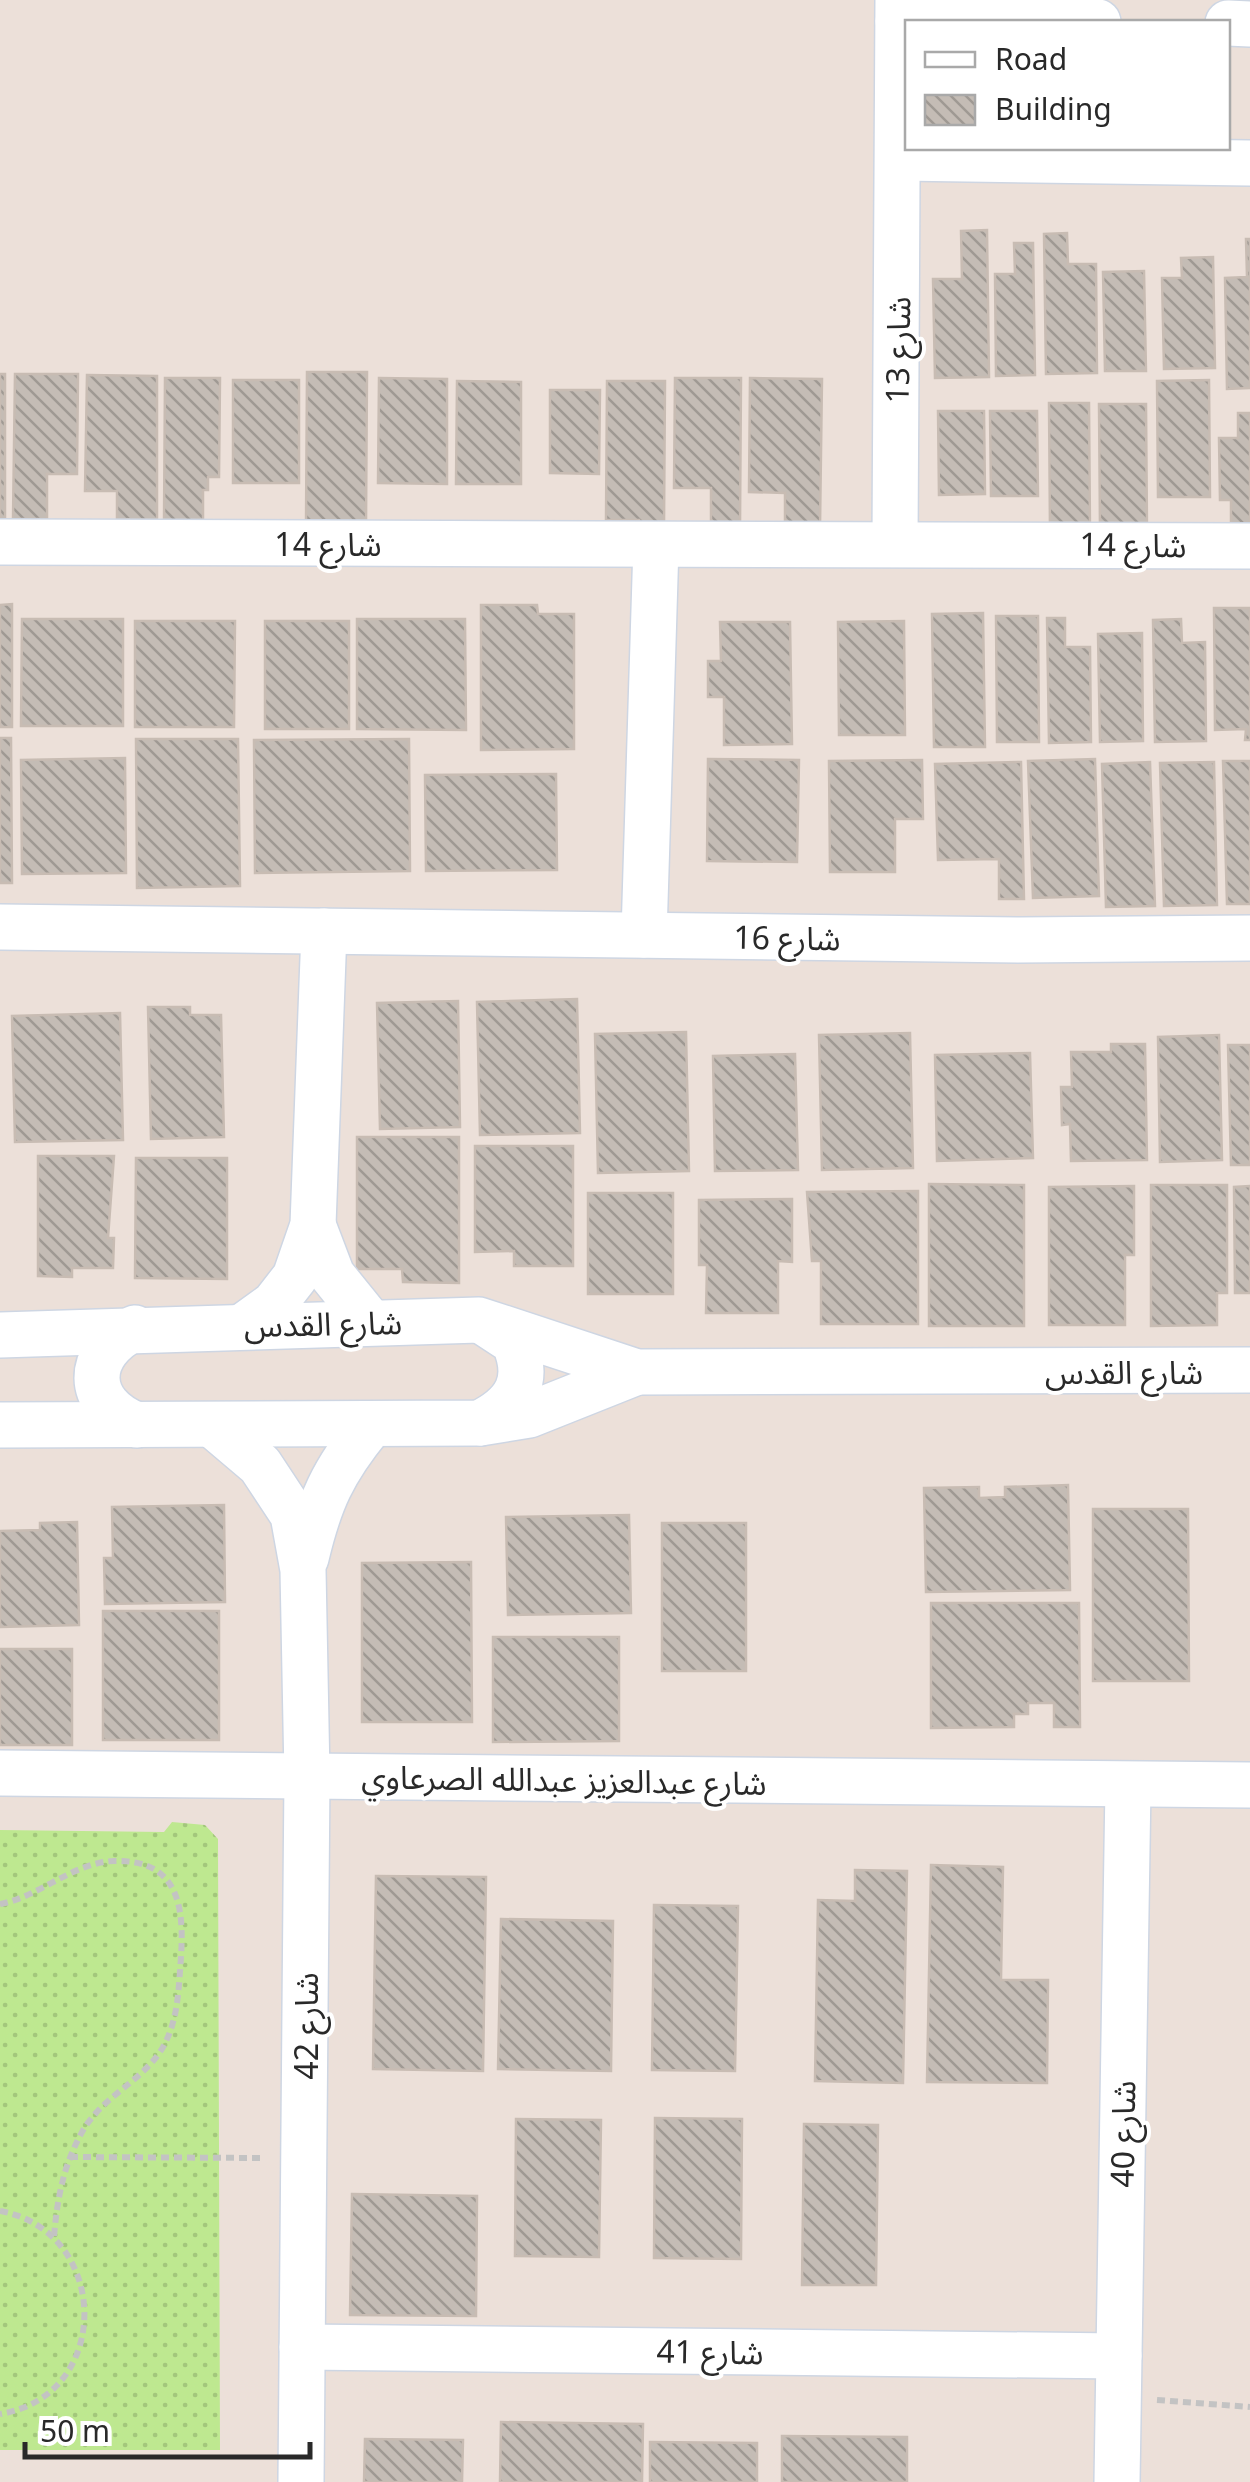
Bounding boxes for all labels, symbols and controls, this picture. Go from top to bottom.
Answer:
legend [905,20,1230,150]
text: Road [995,38,1067,79]
text: Building [995,88,1112,129]
street label: شارع 13 [875,296,923,404]
street label: شارع 14 [274,522,382,569]
street label: شارع 14 [1079,522,1187,570]
street label: شارع 16 [733,915,841,963]
street label: شارع القدس [244,1300,403,1350]
street label: شارع القدس [1045,1350,1203,1397]
street label: شارع عبدالعزيز عبدالله الصرعاوي [361,1754,767,1808]
street label: شارع 42 [284,1972,331,2080]
street label: شارع 40 [1100,2080,1148,2188]
street label: شارع 41 [656,2329,764,2377]
scale bar [25,2397,310,2459]
text: 50 m [40,2410,110,2451]

